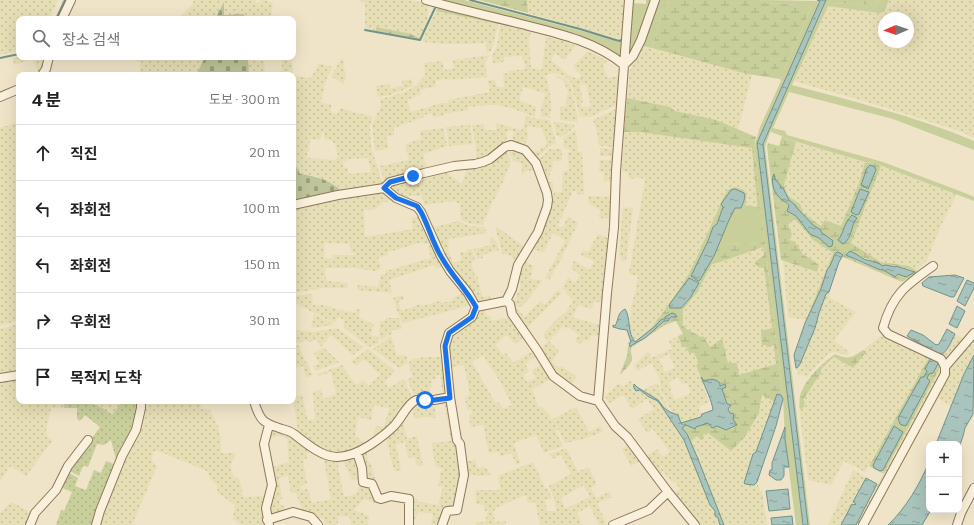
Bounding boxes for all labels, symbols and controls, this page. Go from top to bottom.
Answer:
north arrow [878,12,914,48]
search box [16,16,296,60]
icon: search [30,27,52,49]
text: 장소 검색 [62,31,120,49]
text: 4 분 [32,90,61,111]
text: 도보 · 300 m [209,92,280,107]
icon: ahead [32,142,54,164]
text: 직진 [70,145,98,163]
text: 20 m [250,145,280,160]
route end [404,167,422,185]
icon: left [32,198,54,220]
text: 좌회전 [70,201,111,219]
text: 100 m [243,201,280,216]
icon: left [32,254,54,276]
text: 좌회전 [70,257,111,275]
text: 150 m [244,257,280,272]
icon: right [32,310,54,332]
text: 우회전 [70,313,111,331]
text: 30 m [249,313,280,328]
icon: arrive [32,366,54,388]
text: 목적지 도착 [70,369,142,387]
route start [416,391,434,409]
map controls [926,441,962,513]
button: + [926,441,962,477]
button: − [926,477,962,513]

